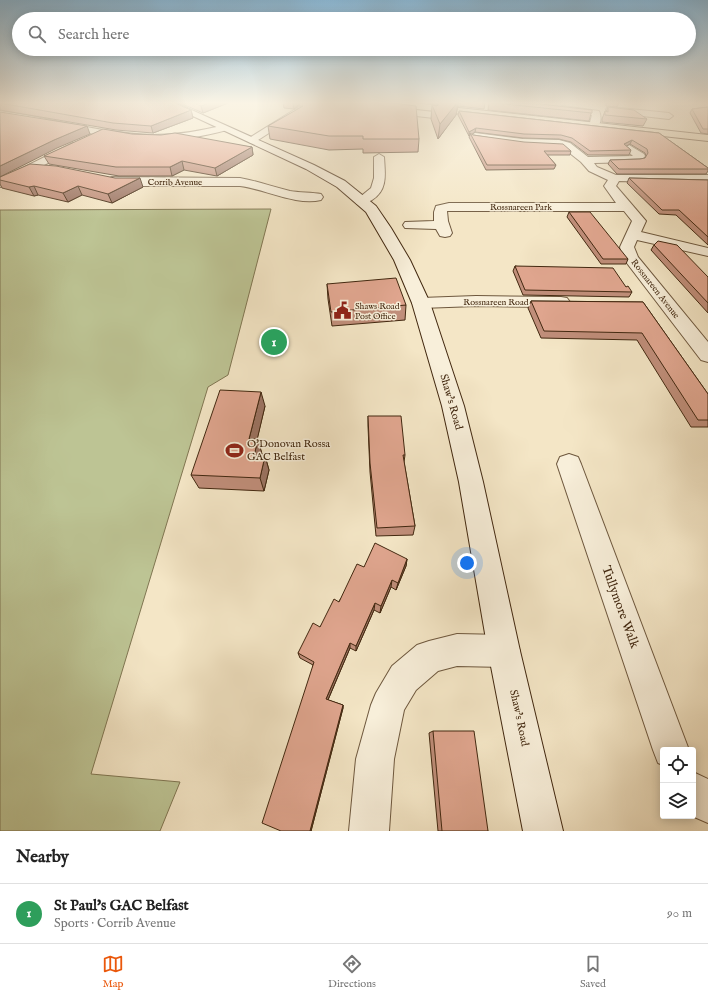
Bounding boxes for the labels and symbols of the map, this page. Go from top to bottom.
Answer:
street label: Corrib Avenue [148,177,202,188]
street label: Rossnareen Park [490,202,552,213]
street label: Rossnareen Avenue [628,257,682,321]
street label: Rossnareen Road [463,297,529,308]
public building icon: Shaws Road Post Office [332,301,352,321]
place label: Shaws Road Post Office [355,301,400,322]
pin: 1 [261,327,287,357]
street label: Shaw's Road [436,372,466,432]
place label: O'Donovan Rossa GAC Belfast [247,437,330,464]
sports icon: O'Donovan Rossa GAC Belfast [224,440,244,460]
your location [457,553,477,573]
street label: Tullymore Walk [597,563,643,652]
street label: Shaw's Road [506,688,532,748]

